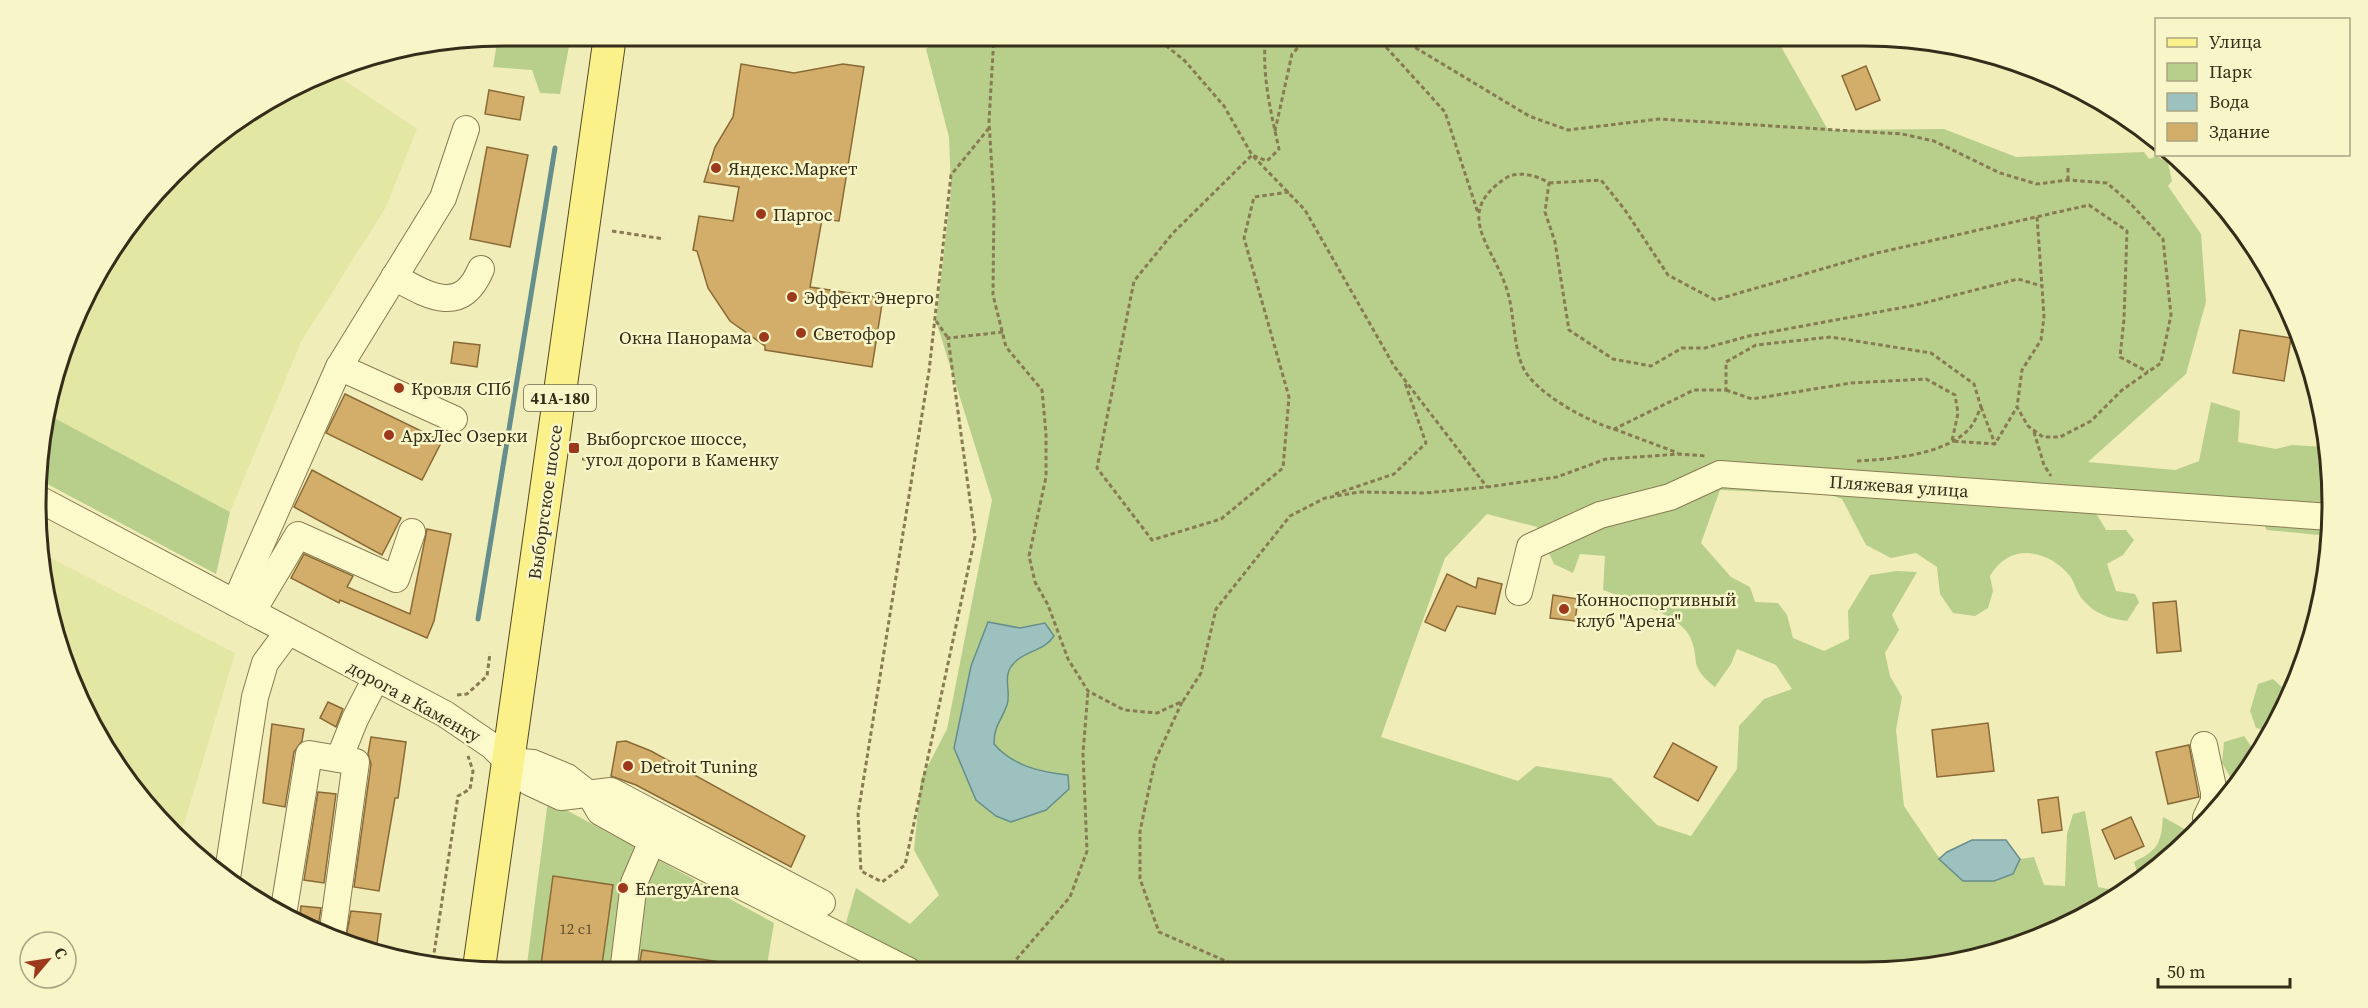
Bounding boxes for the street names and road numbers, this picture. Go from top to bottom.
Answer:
road number: 41А-180 [524,385,596,411]
street label: Выборгское шоссе [522,423,568,581]
street label: Пляжевая улица [1829,469,1970,503]
street label: дорога в Каменку [343,654,486,748]

